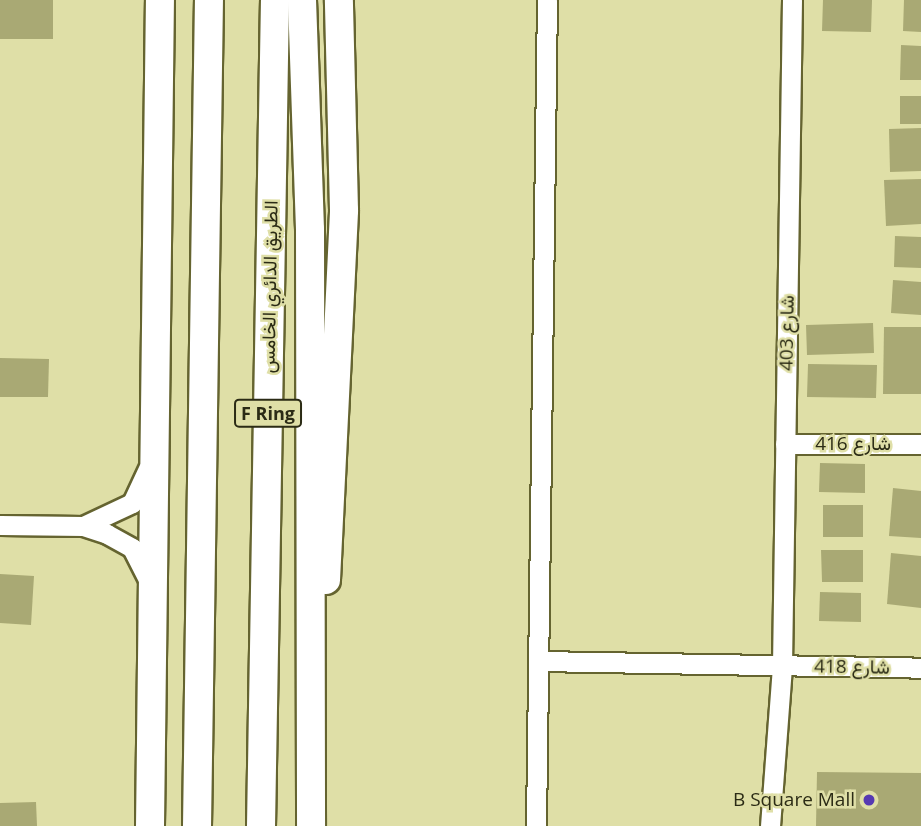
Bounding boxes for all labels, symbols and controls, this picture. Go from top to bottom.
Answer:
street label: الطريق الدائري الخامس [257,200,283,374]
street label: شارع 403 [775,295,799,371]
road number: F Ring [233,398,303,428]
street label: شارع 416 [815,433,891,455]
street label: شارع 418 [814,655,890,679]
place label: B Square Mall [733,789,855,811]
marker: B Square Mall [861,792,877,808]

